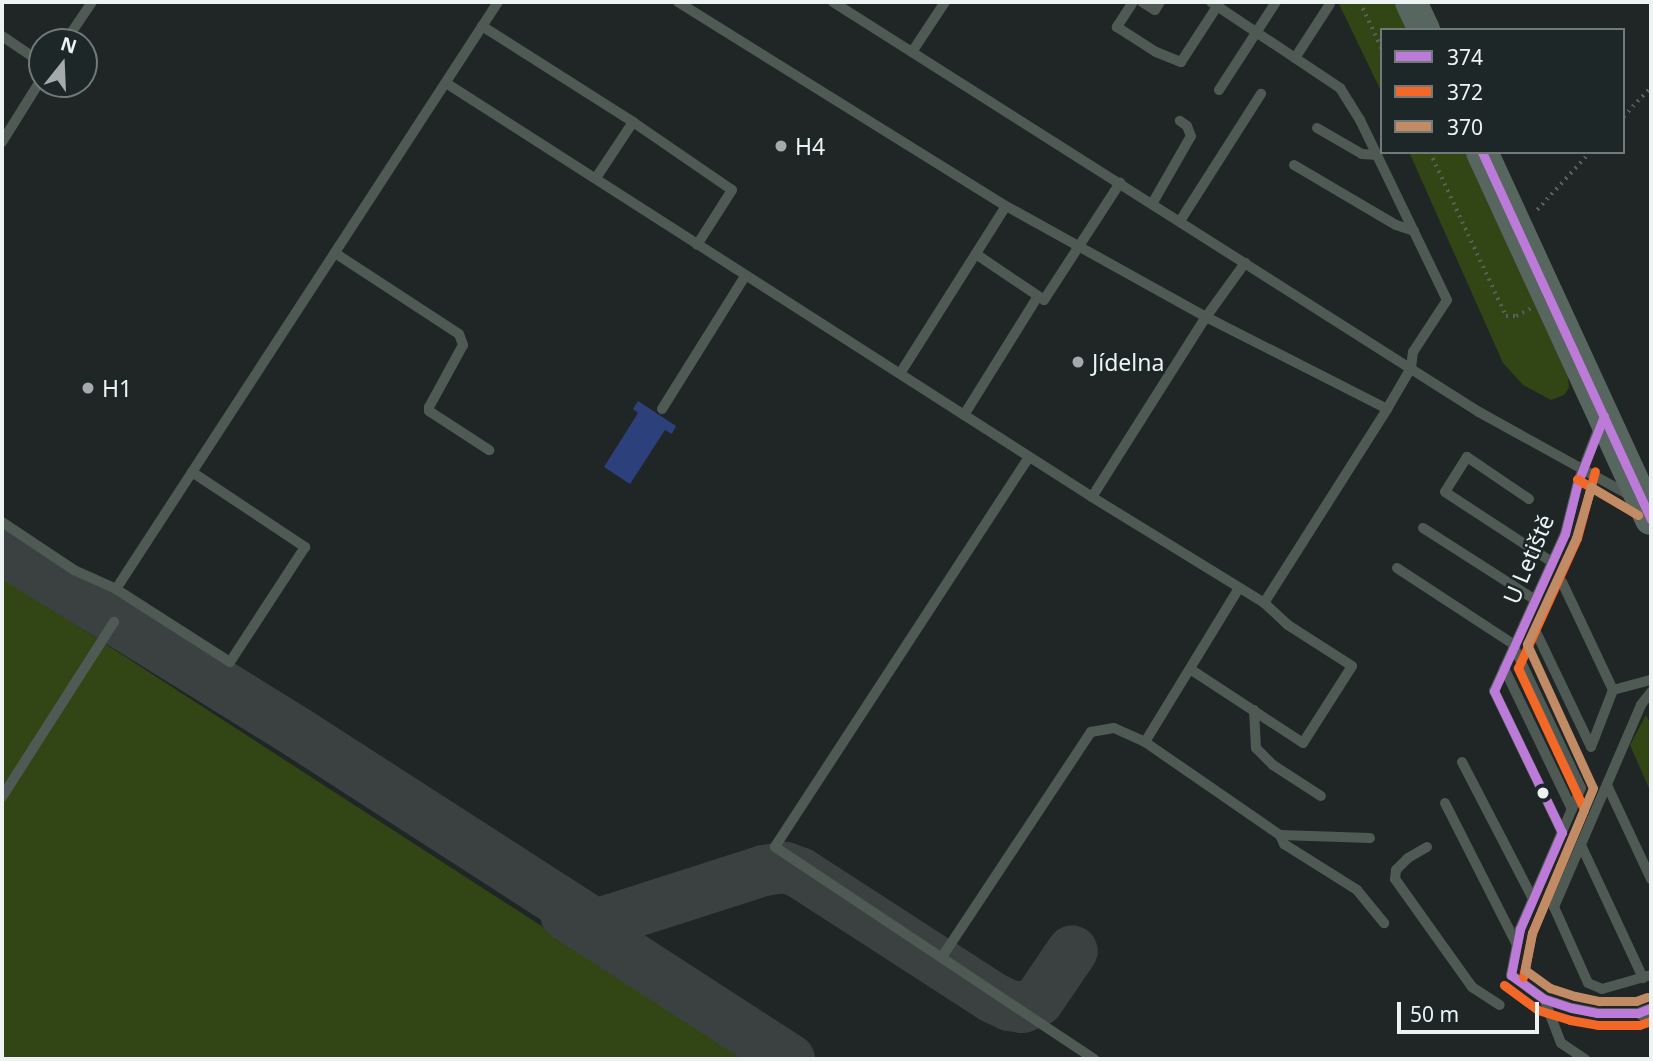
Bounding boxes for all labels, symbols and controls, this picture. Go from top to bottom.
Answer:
north arrow [28,28,98,98]
legend [1380,28,1625,154]
text: N [57,30,80,60]
text: 374 [1447,43,1483,71]
text: 372 [1447,78,1483,106]
text: 370 [1447,113,1483,141]
place label: H4 [795,132,825,160]
marker: H4 [773,138,789,154]
place label: Jídelna [1092,348,1164,376]
marker: Jídelna [1070,354,1086,370]
place label: H1 [102,374,132,402]
marker: H1 [80,380,96,396]
street label: U Letiště [1497,510,1559,608]
unlabelled marker [1536,786,1550,800]
scale bar [1401,988,1543,1032]
text: 50 m [1410,1000,1459,1028]

